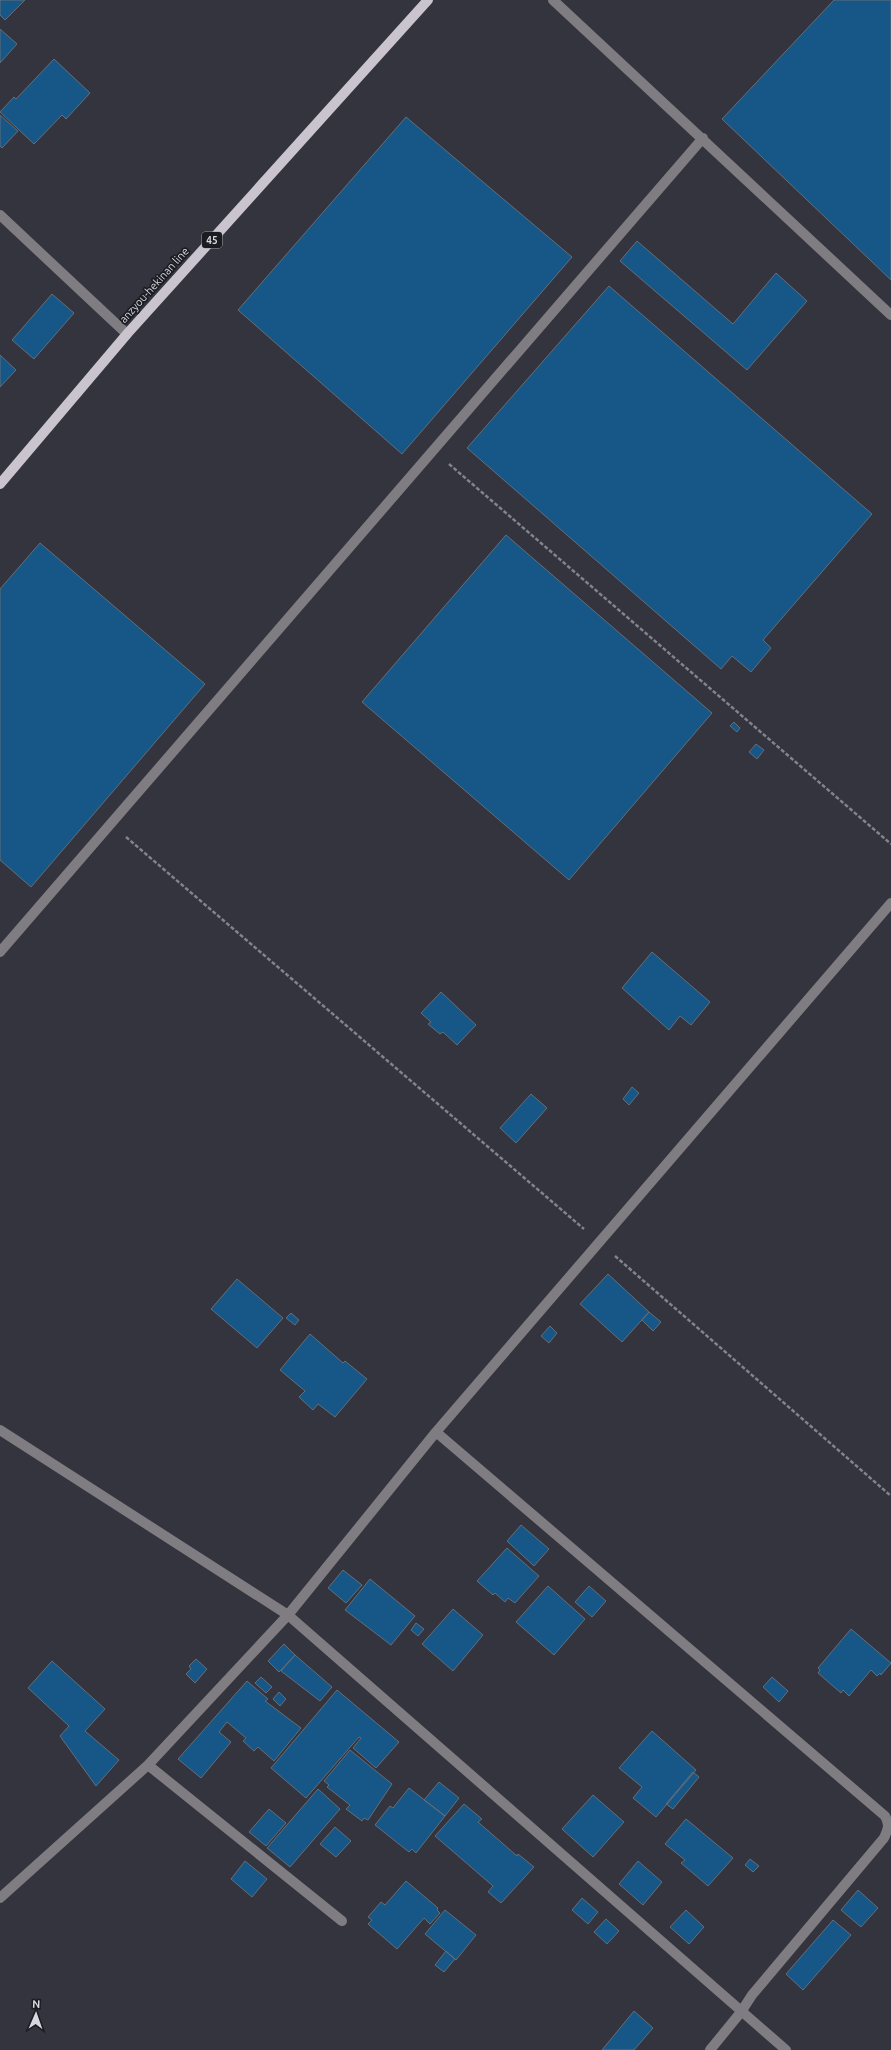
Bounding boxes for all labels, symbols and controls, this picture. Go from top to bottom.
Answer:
road number: 45 [202,232,222,248]
street label: anzyou-hekinan line [117,245,191,325]
north arrow [16,1994,56,2034]
text: N [32,1998,41,2010]

